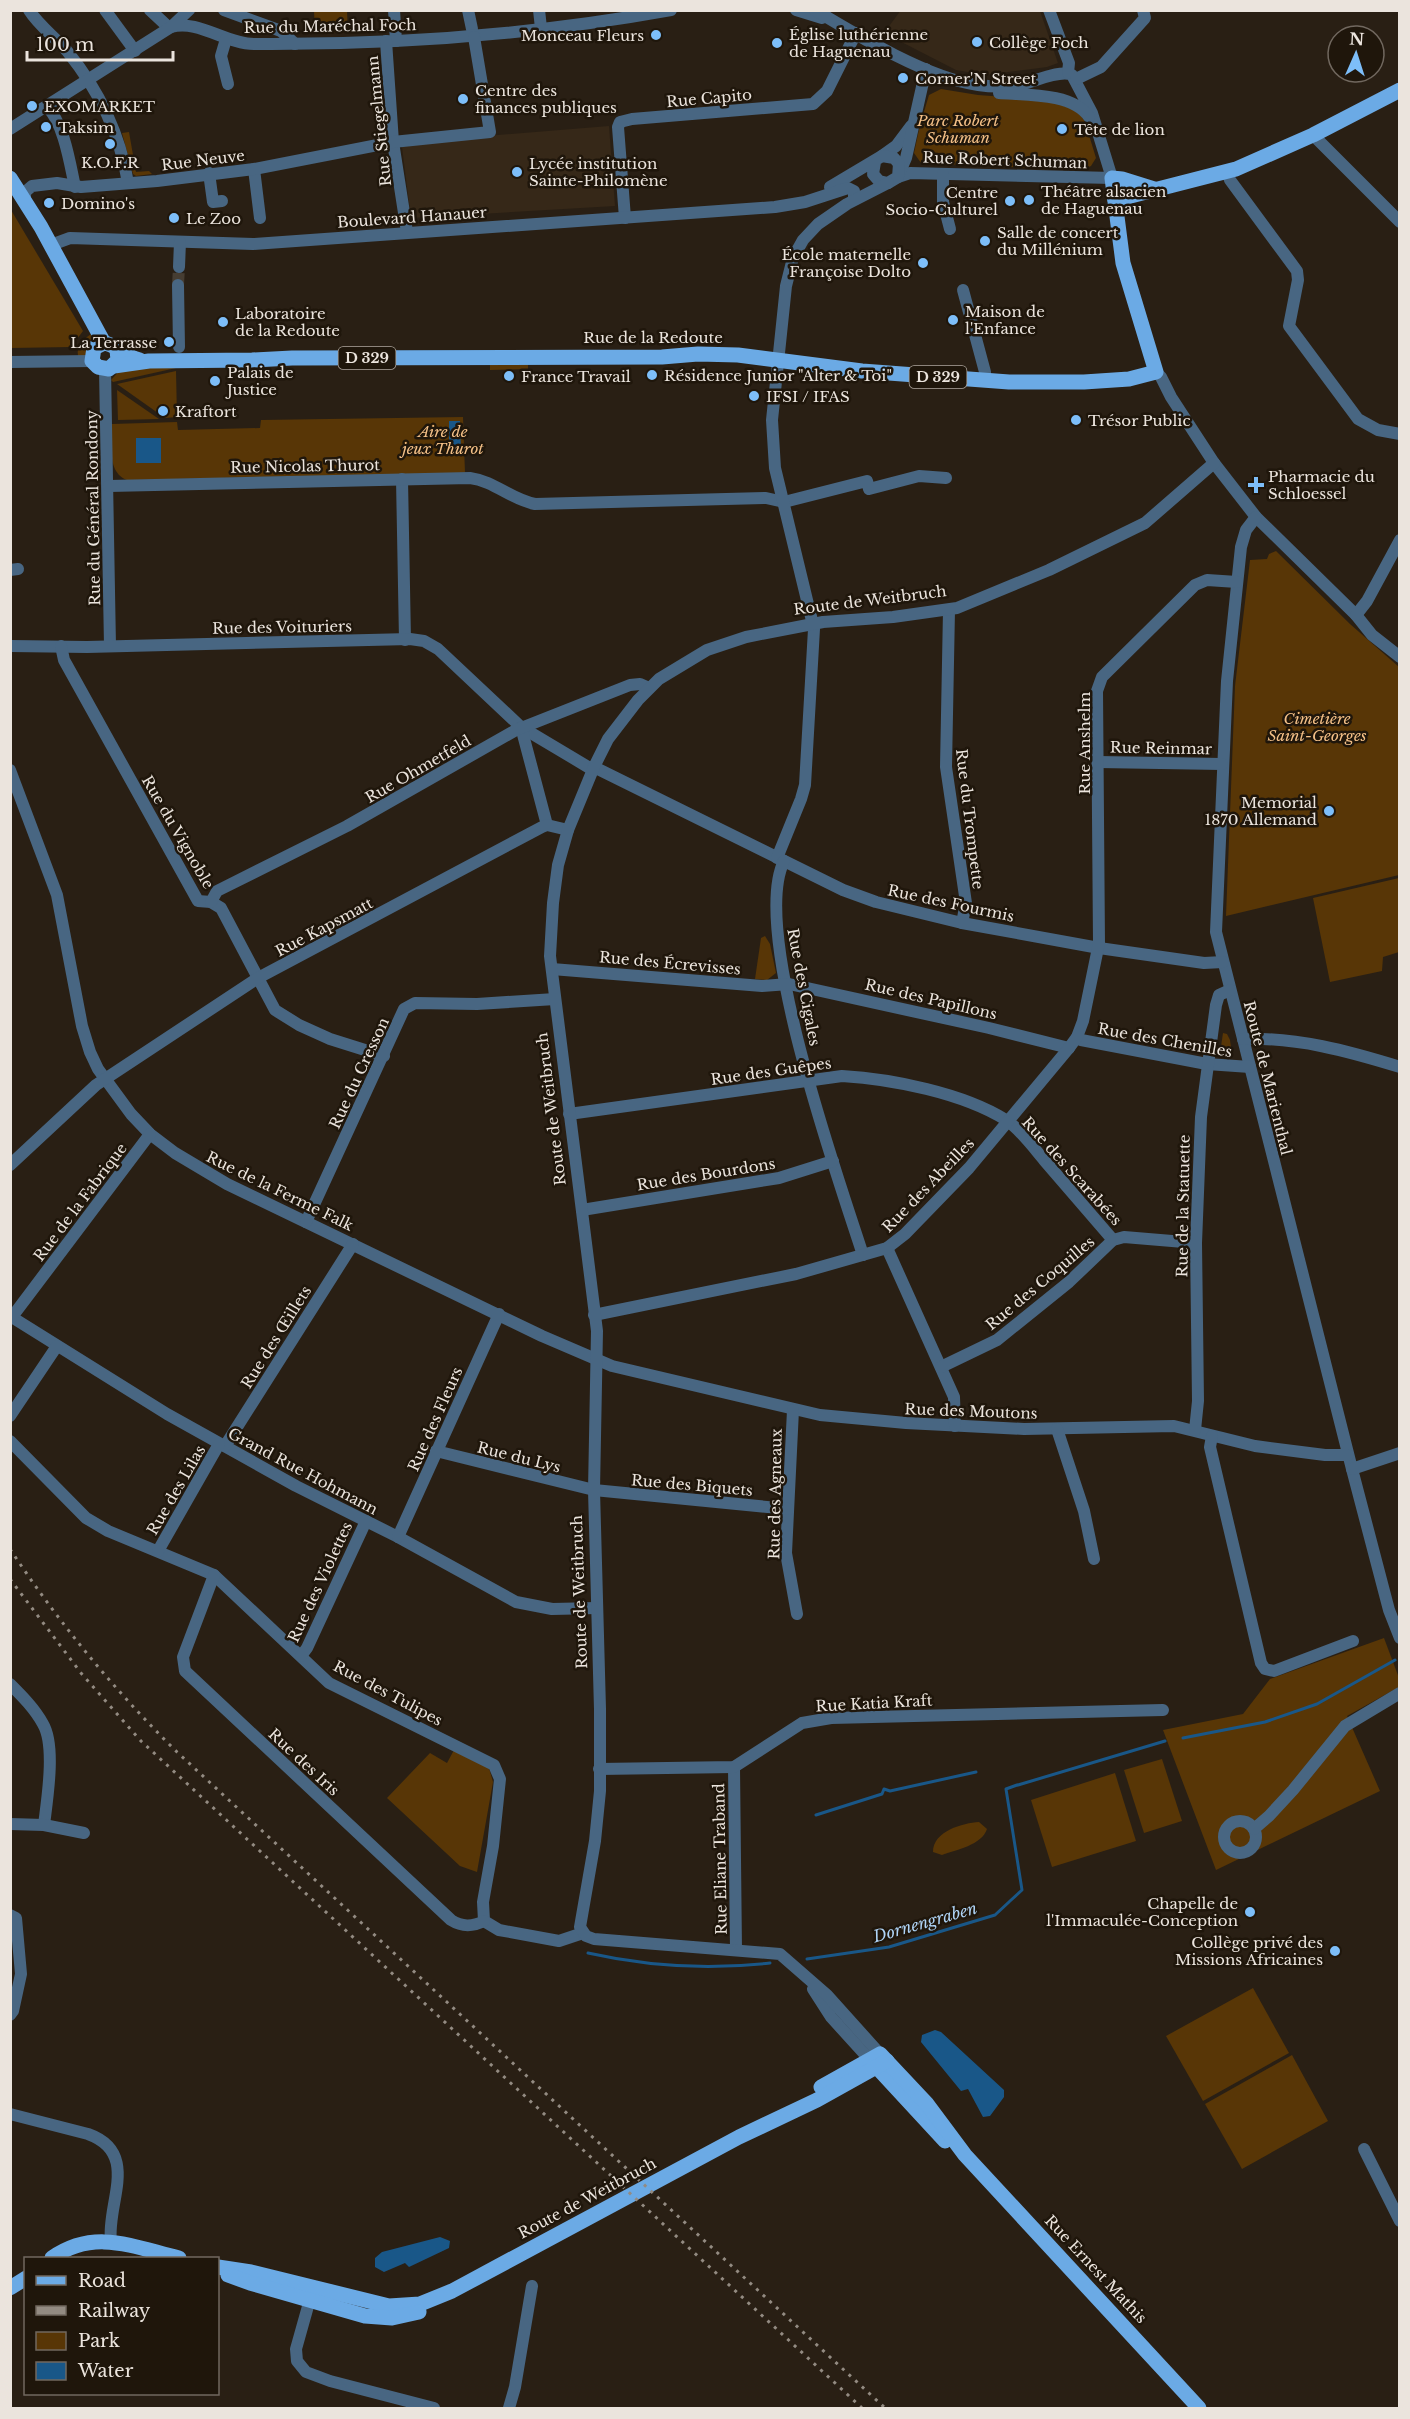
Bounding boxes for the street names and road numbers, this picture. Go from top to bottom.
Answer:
street label: Rue du Maréchal Foch [243,15,417,37]
street label: Rue Stiegelmann [363,55,395,187]
street label: Rue Capito [665,85,753,111]
street label: Rue Neuve [160,145,246,175]
street label: Rue Robert Schuman [922,148,1088,172]
street label: Boulevard Hanauer [337,202,488,232]
street label: Rue de la Redoute [583,328,723,347]
road number: D 329 [338,347,395,369]
road number: D 329 [910,366,966,388]
street label: Rue du Général Rondony [82,410,104,606]
street label: Rue Nicolas Thurot [230,455,380,477]
street label: Route de Weitbruch [793,581,947,619]
street label: Rue des Voituriers [212,616,352,638]
street label: Rue Anshelm [1075,692,1094,794]
street label: Rue Ohmetfeld [362,731,474,807]
street label: Rue Reinmar [1110,738,1213,758]
street label: Rue du Trompette [952,748,988,890]
street label: Rue du Vignoble [138,772,218,892]
street label: Rue des Fourmis [886,880,1016,926]
street label: Rue Kapsmatt [272,893,376,961]
street label: Rue des Cigales [783,927,825,1048]
street label: Rue des Écrevisses [598,947,742,979]
street label: Rue des Papillons [863,975,999,1023]
street label: Route de Marienthal [1240,999,1296,1157]
street label: Rue du Cresson [325,1014,393,1132]
street label: Rue des Chenilles [1096,1019,1234,1061]
street label: Route de Weitbruch [532,1032,570,1186]
street label: Rue des Guêpes [709,1053,833,1089]
street label: Rue des Scarabées [1018,1113,1126,1229]
street label: Rue des Abeilles [878,1134,978,1236]
street label: Rue de la Statuette [1172,1134,1194,1278]
street label: Rue de la Fabrique [29,1139,131,1265]
street label: Rue de la Ferme Falk [203,1147,357,1235]
street label: Rue des Bourdons [635,1154,777,1194]
street label: Rue des Coquilles [982,1232,1099,1334]
street label: Rue des Œillets [237,1282,315,1392]
street label: Rue des Fleurs [404,1364,467,1474]
street label: Rue des Moutons [904,1399,1038,1423]
street label: Grand Rue Hohmann [225,1423,381,1519]
street label: Rue des Agneaux [764,1428,786,1560]
street label: Rue du Lys [475,1437,563,1477]
street label: Rue des Lilas [143,1442,209,1538]
street label: Rue des Biquets [630,1470,754,1500]
street label: Route de Weitbruch [567,1515,591,1669]
street label: Rue des Violettes [284,1519,356,1645]
street label: Rue des Tulipes [330,1656,446,1730]
street label: Rue Katia Kraft [815,1690,933,1716]
street label: Rue des Iris [265,1724,343,1800]
street label: Rue Eliane Traband [709,1783,731,1935]
street label: Route de Weitbruch [515,2154,659,2242]
street label: Rue Ernest Mathis [1041,2211,1151,2327]

